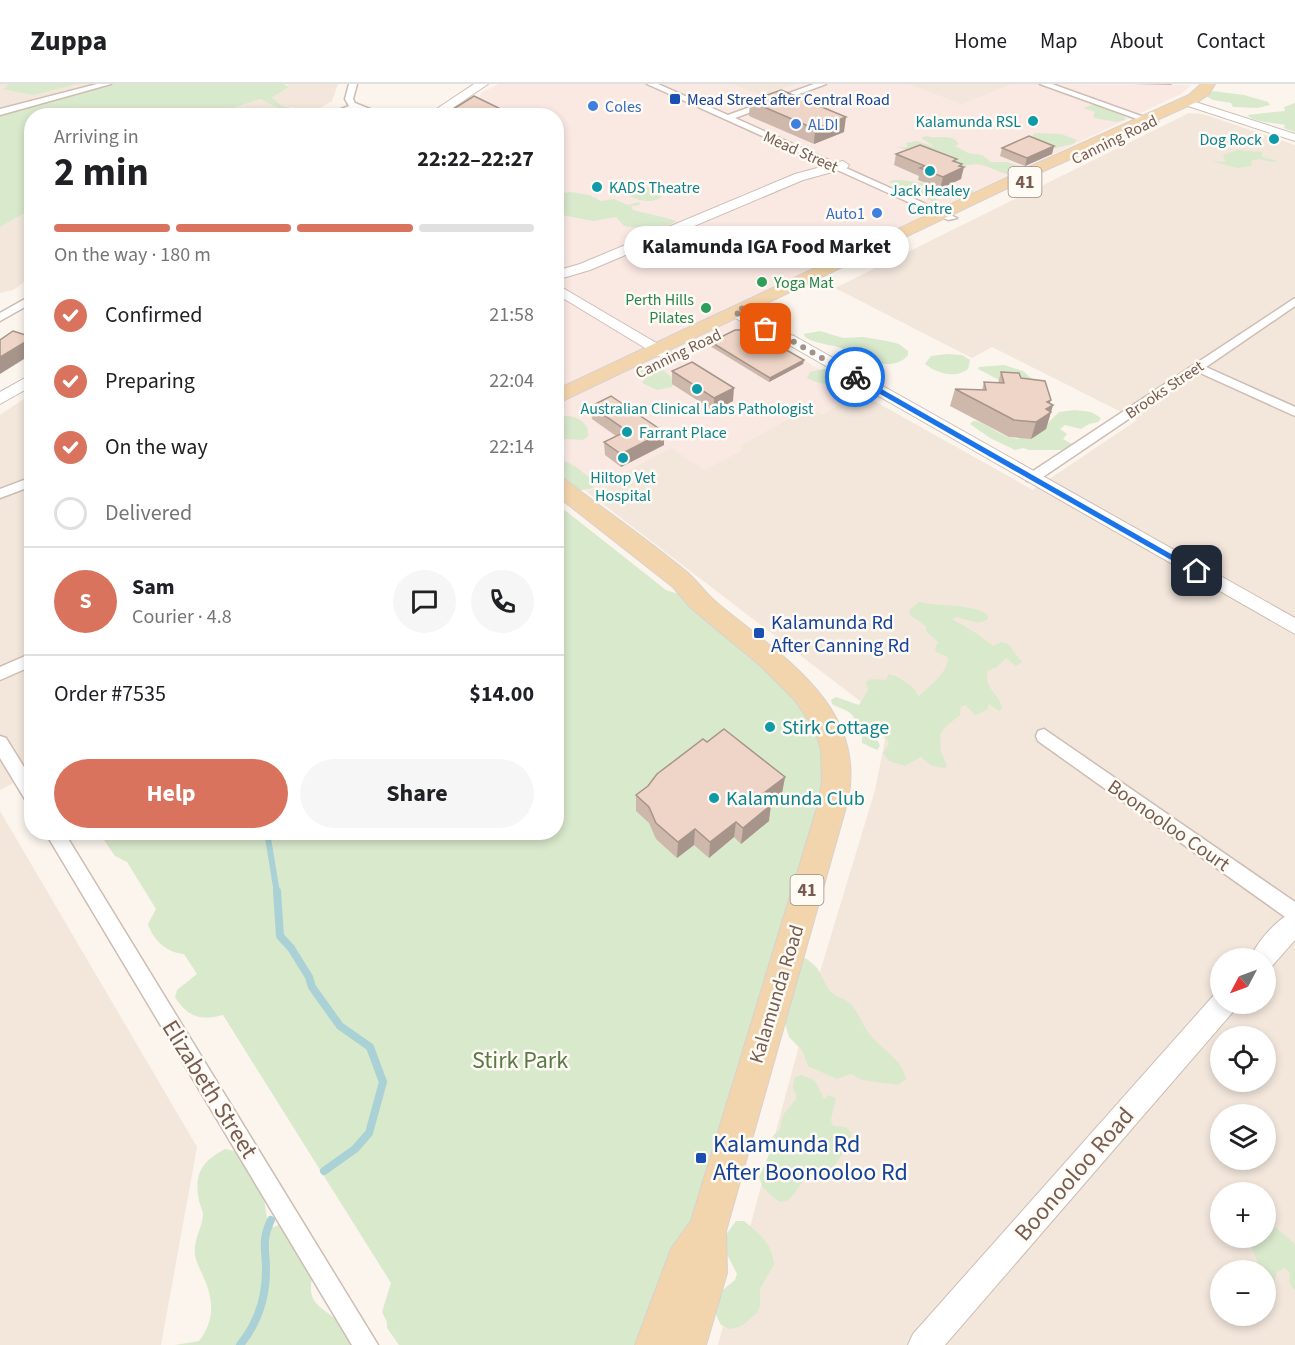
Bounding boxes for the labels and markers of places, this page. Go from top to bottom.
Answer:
place label: Mead Street after Central Road [687,89,890,111]
marker: Mead Street after Central Road [668,92,682,106]
place label: Coles [605,96,642,118]
marker: Coles [586,99,600,113]
place label: Kalamunda RSL [915,111,1021,133]
place label: ALDI [808,114,839,136]
marker: Kalamunda RSL [1026,114,1040,128]
marker: ALDI [789,117,803,131]
place label: Dog Rock [1199,129,1262,151]
marker: Dog Rock [1267,132,1281,146]
marker: Jack Healey Centre [923,164,937,178]
place label: KADS Theatre [609,177,700,199]
marker: KADS Theatre [590,180,604,194]
place label: Jack Healey Centre [890,180,970,220]
place label: Auto1 [826,203,865,225]
marker: Auto1 [870,206,884,220]
callout: Kalamunda IGA Food Market [624,227,909,269]
place label: Yoga Mat [773,272,834,294]
marker: Yoga Mat [755,275,769,289]
place label: Perth Hills Pilates [625,289,694,329]
marker: Perth Hills Pilates [699,301,713,315]
pin [740,303,791,354]
marker: Australian Clinical Labs Pathologist [690,382,704,396]
place label: Australian Clinical Labs Pathologist [581,398,814,420]
place label: Farrant Place [639,422,727,444]
marker: Farrant Place [620,425,634,439]
marker: Hiltop Vet Hospital [616,451,630,465]
place label: Hiltop Vet Hospital [590,467,656,507]
pin [1171,545,1222,596]
place label: Kalamunda Rd After Canning Rd [771,609,910,660]
marker: Kalamunda Rd After Canning Rd [752,626,766,640]
place label: Stirk Cottage [782,714,889,742]
marker: Stirk Cottage [763,720,777,734]
place label: Kalamunda Club [726,785,865,813]
marker: Kalamunda Club [707,791,721,805]
place label: Kalamunda Rd After Boonooloo Rd [713,1127,908,1190]
marker: Kalamunda Rd After Boonooloo Rd [694,1151,708,1165]

